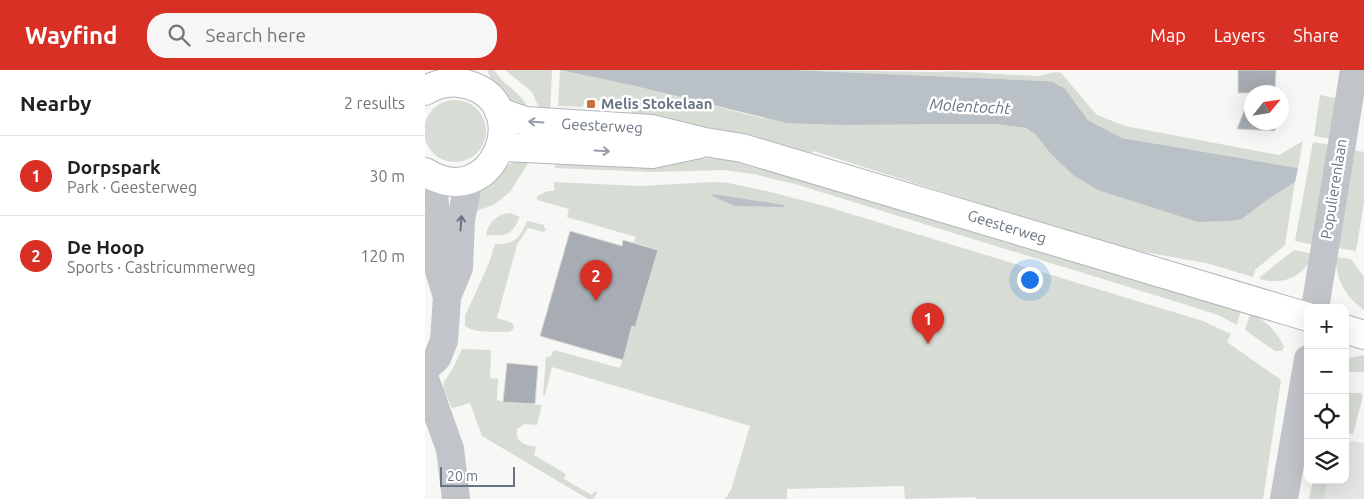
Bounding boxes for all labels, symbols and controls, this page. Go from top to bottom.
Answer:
search box [147,13,497,58]
icon: search [165,21,193,49]
text: Wayfind [25,22,117,49]
text: Search here [205,24,306,46]
text: Map [1150,25,1186,45]
text: Layers [1214,25,1265,45]
text: Share [1293,25,1339,45]
north arrow [1244,85,1289,130]
text: Nearby [20,91,91,115]
text: 2 results [344,94,405,112]
place label: Melis Stokelaan [601,95,713,112]
water label: Molentocht [929,95,1012,117]
marker: Melis Stokelaan [585,98,597,110]
street label: Geesterweg [561,115,643,136]
one-way arrow [528,117,544,126]
street label: Populierenlaan [1317,138,1350,240]
one-way arrow [593,147,609,156]
text: Dorpspark [67,156,161,178]
text: 1 [31,167,41,185]
text: 30 m [369,167,405,185]
text: Park · Geesterweg [67,178,197,196]
street label: Geesterweg [966,206,1049,247]
one-way arrow [456,216,466,232]
text: De Hoop [67,236,144,258]
text: 2 [31,247,41,265]
text: 120 m [360,247,405,265]
text: Sports · Castricummerweg [67,258,256,276]
pin: 2 [580,260,612,301]
your location [1017,267,1043,293]
pin: 1 [912,303,944,344]
map controls [1304,304,1349,484]
button: + [1304,304,1349,349]
button: − [1304,349,1349,394]
button: locate [1304,394,1349,439]
button: layers [1304,439,1349,484]
scale bar [440,464,515,487]
text: 20 m [447,468,478,484]

